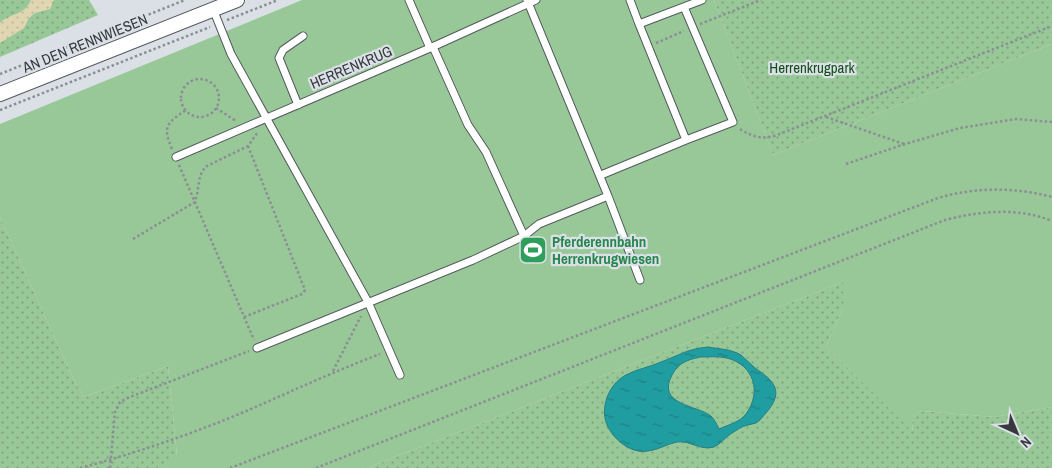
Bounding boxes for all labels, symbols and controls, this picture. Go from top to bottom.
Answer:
street label: AN DEN RENNWIESEN [18,8,151,78]
street label: HERRENKRUG [307,40,395,94]
park label: Herrenkrugpark [769,57,856,78]
place label: Pferderennbahn Herrenkrugwiesen [552,231,659,269]
sports icon: Pferderennbahn Herrenkrugwiesen [518,235,548,265]
north arrow [992,408,1042,458]
text: N [1017,433,1035,452]

